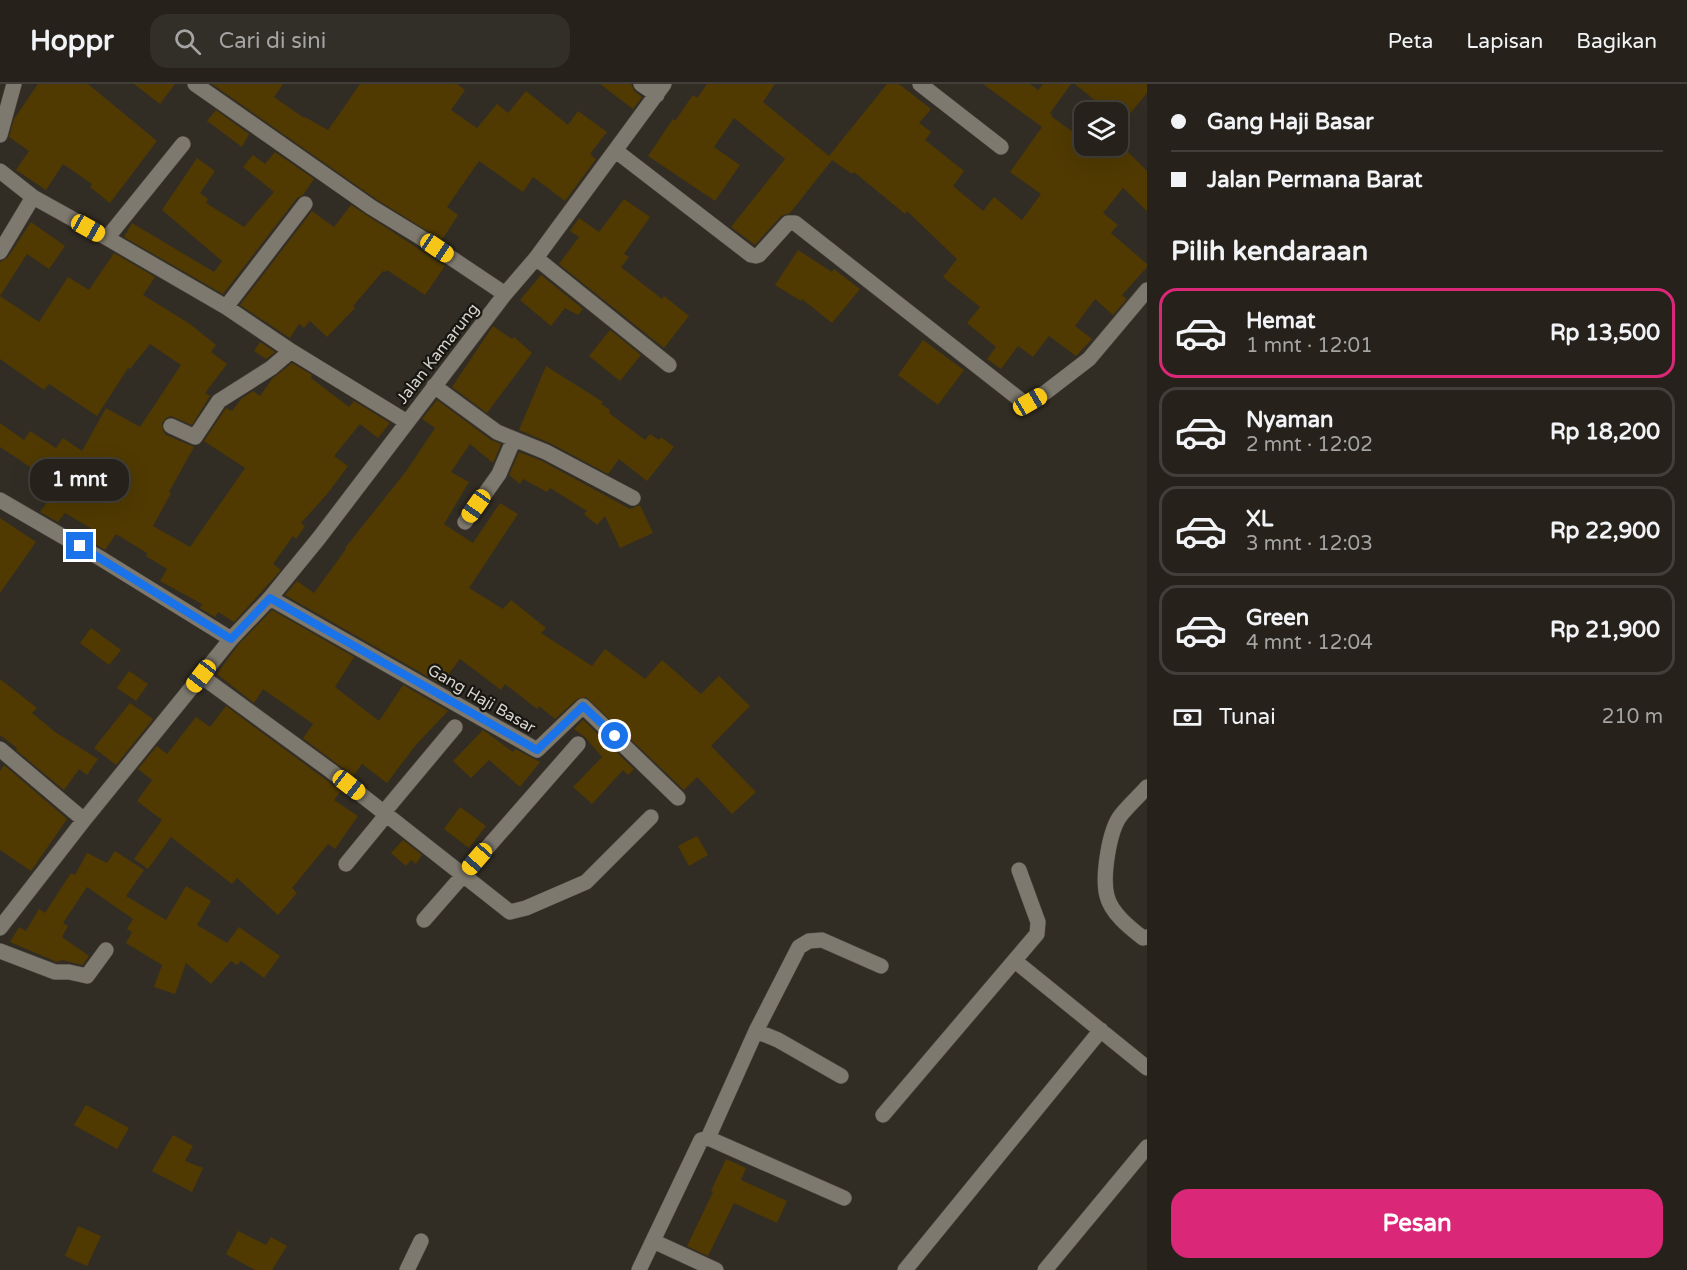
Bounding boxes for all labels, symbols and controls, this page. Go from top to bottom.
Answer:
search box [150,14,570,68]
text: Hoppr [30,24,114,58]
icon: search [171,25,204,58]
text: Cari di sini [219,28,326,54]
text: Peta [1388,29,1433,54]
text: Lapisan [1466,29,1543,54]
text: Bagikan [1576,29,1657,54]
map controls [1074,102,1128,156]
button: layers [1074,102,1128,156]
text: Gang Haji Basar [1207,109,1374,135]
text: Jalan Permana Barat [1207,167,1423,193]
car [68,211,108,245]
car [417,230,457,266]
text: Pilih kendaraan [1171,235,1368,268]
street label: Jalan Kamarung [392,299,483,408]
icon: car [1174,306,1228,360]
text: Hemat [1246,308,1315,334]
text: Rp 13,500 [1550,320,1660,346]
text: 1 mnt · 12:01 [1246,334,1373,358]
car [1010,385,1050,419]
icon: car [1174,405,1228,459]
text: Nyaman [1246,407,1333,433]
text: Rp 18,200 [1550,419,1660,445]
text: 2 mnt · 12:02 [1246,433,1373,457]
callout: 1 mnt [31,459,130,501]
text: 1 mnt [52,468,107,492]
car [458,486,494,526]
icon: car [1174,504,1228,558]
text: XL [1246,506,1273,532]
text: Rp 22,900 [1550,518,1660,544]
route end [66,532,93,559]
text: 3 mnt · 12:03 [1246,532,1373,556]
icon: car [1174,603,1228,657]
text: Green [1246,605,1309,631]
text: Rp 21,900 [1550,617,1660,643]
text: 4 mnt · 12:04 [1246,631,1373,655]
car [183,656,219,696]
street label: Gang Haji Basar [424,660,540,738]
icon: cash [1171,701,1204,734]
text: Tunai [1219,704,1276,730]
text: 210 m [1602,705,1663,729]
route start [601,722,628,749]
car [329,767,369,803]
car [458,840,496,878]
button: Pesan [1171,1189,1663,1258]

